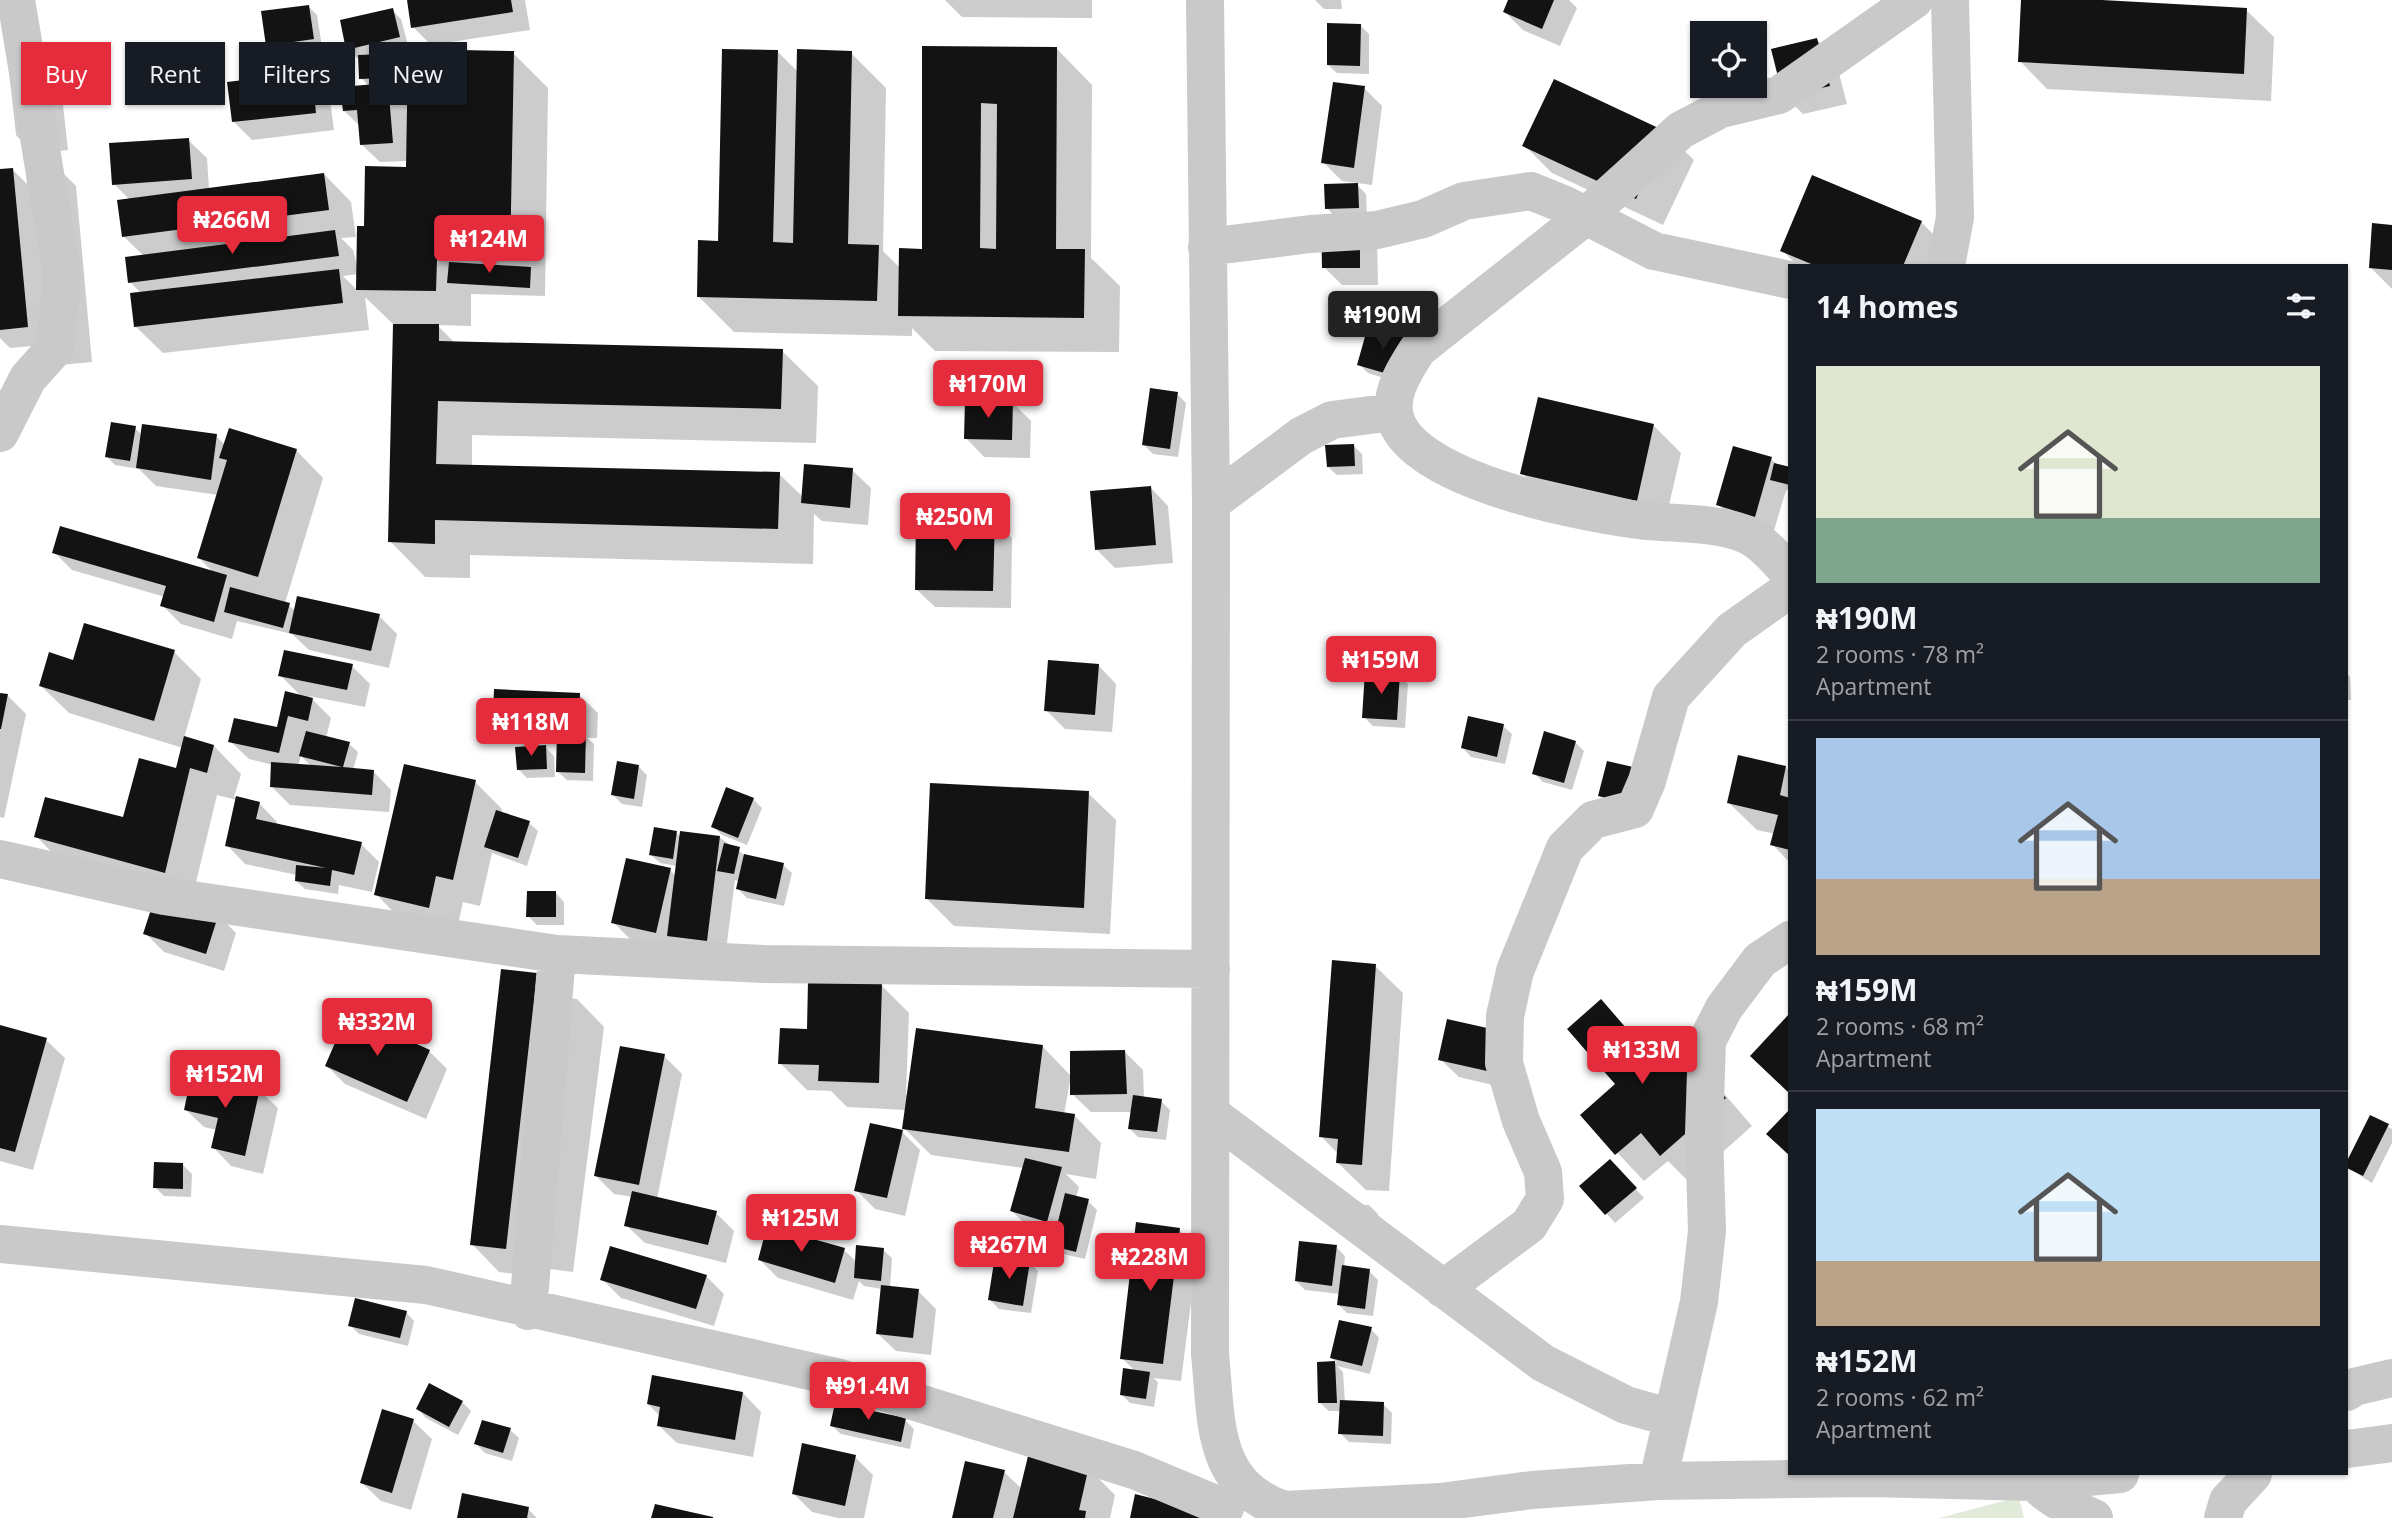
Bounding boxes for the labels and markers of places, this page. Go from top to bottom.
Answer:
pin: ₦266M [183,196,281,256]
pin: ₦124M [440,216,538,275]
pin: ₦190M [1334,292,1432,351]
pin: ₦170M [939,360,1037,420]
pin: ₦250M [906,494,1004,553]
pin: ₦159M [1332,636,1430,696]
pin: ₦118M [482,698,580,758]
pin: ₦332M [328,998,426,1058]
pin: ₦133M [1593,1026,1691,1086]
pin: ₦152M [176,1050,274,1110]
pin: ₦125M [752,1194,850,1254]
pin: ₦267M [960,1222,1058,1281]
pin: ₦228M [1101,1234,1199,1293]
pin: ₦91.4M [811,1362,925,1422]

